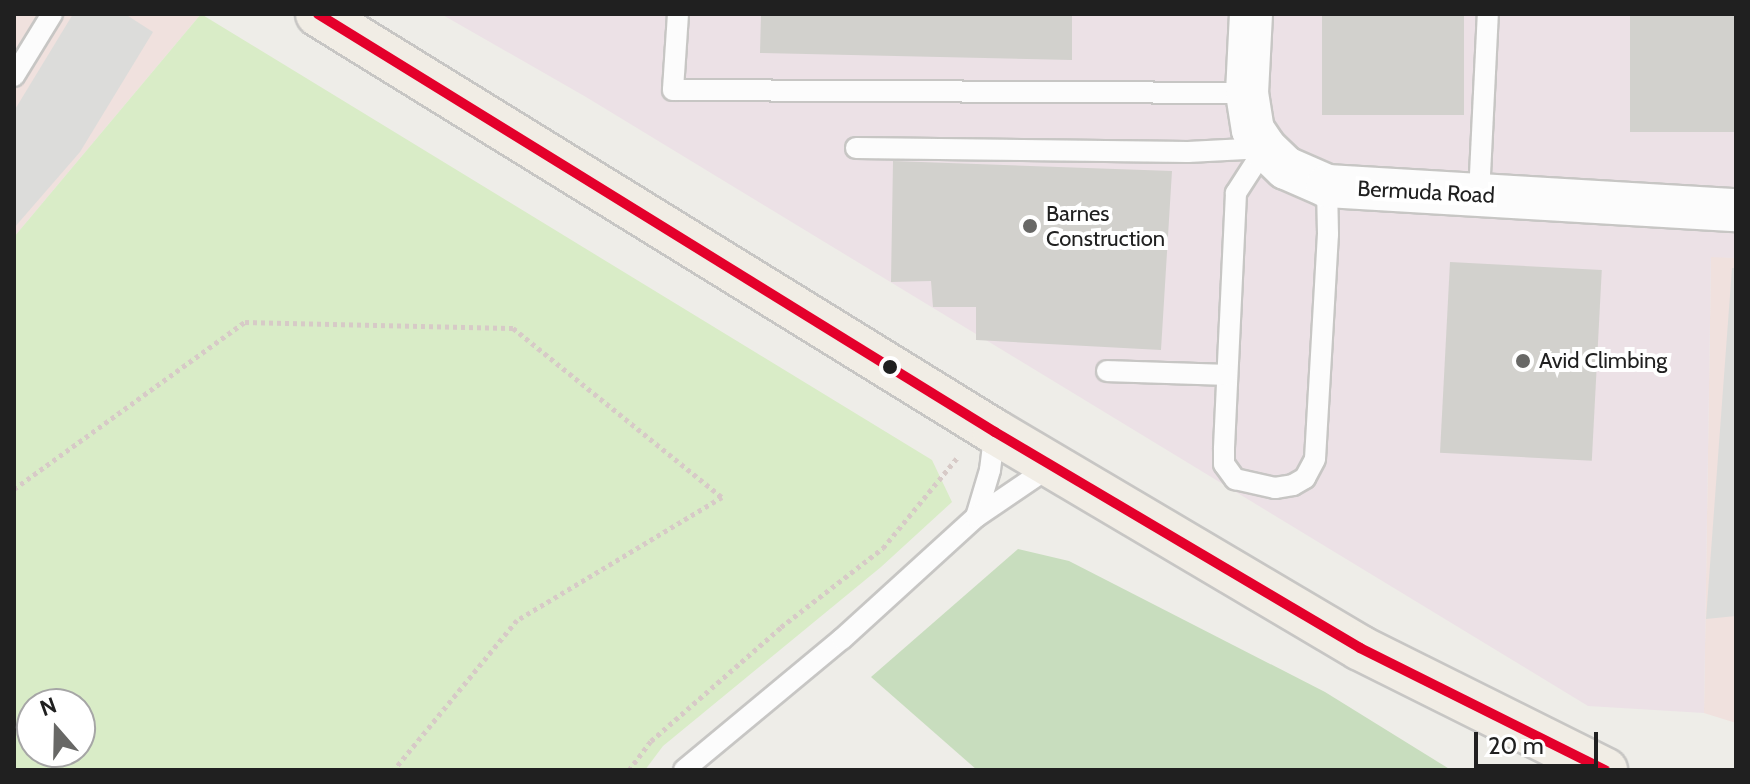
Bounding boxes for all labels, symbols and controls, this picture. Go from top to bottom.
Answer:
street label: Bermuda Road [1357,175,1495,209]
place label: Barnes Construction [1046,200,1165,252]
marker: Barnes Construction [1021,217,1039,235]
place label: Avid Climbing [1539,348,1667,374]
marker: Avid Climbing [1514,352,1532,370]
unlabelled marker [882,359,898,375]
north arrow [16,688,96,768]
text: N [36,692,60,722]
scale bar [1478,716,1602,766]
text: 20 m [1488,731,1544,760]

